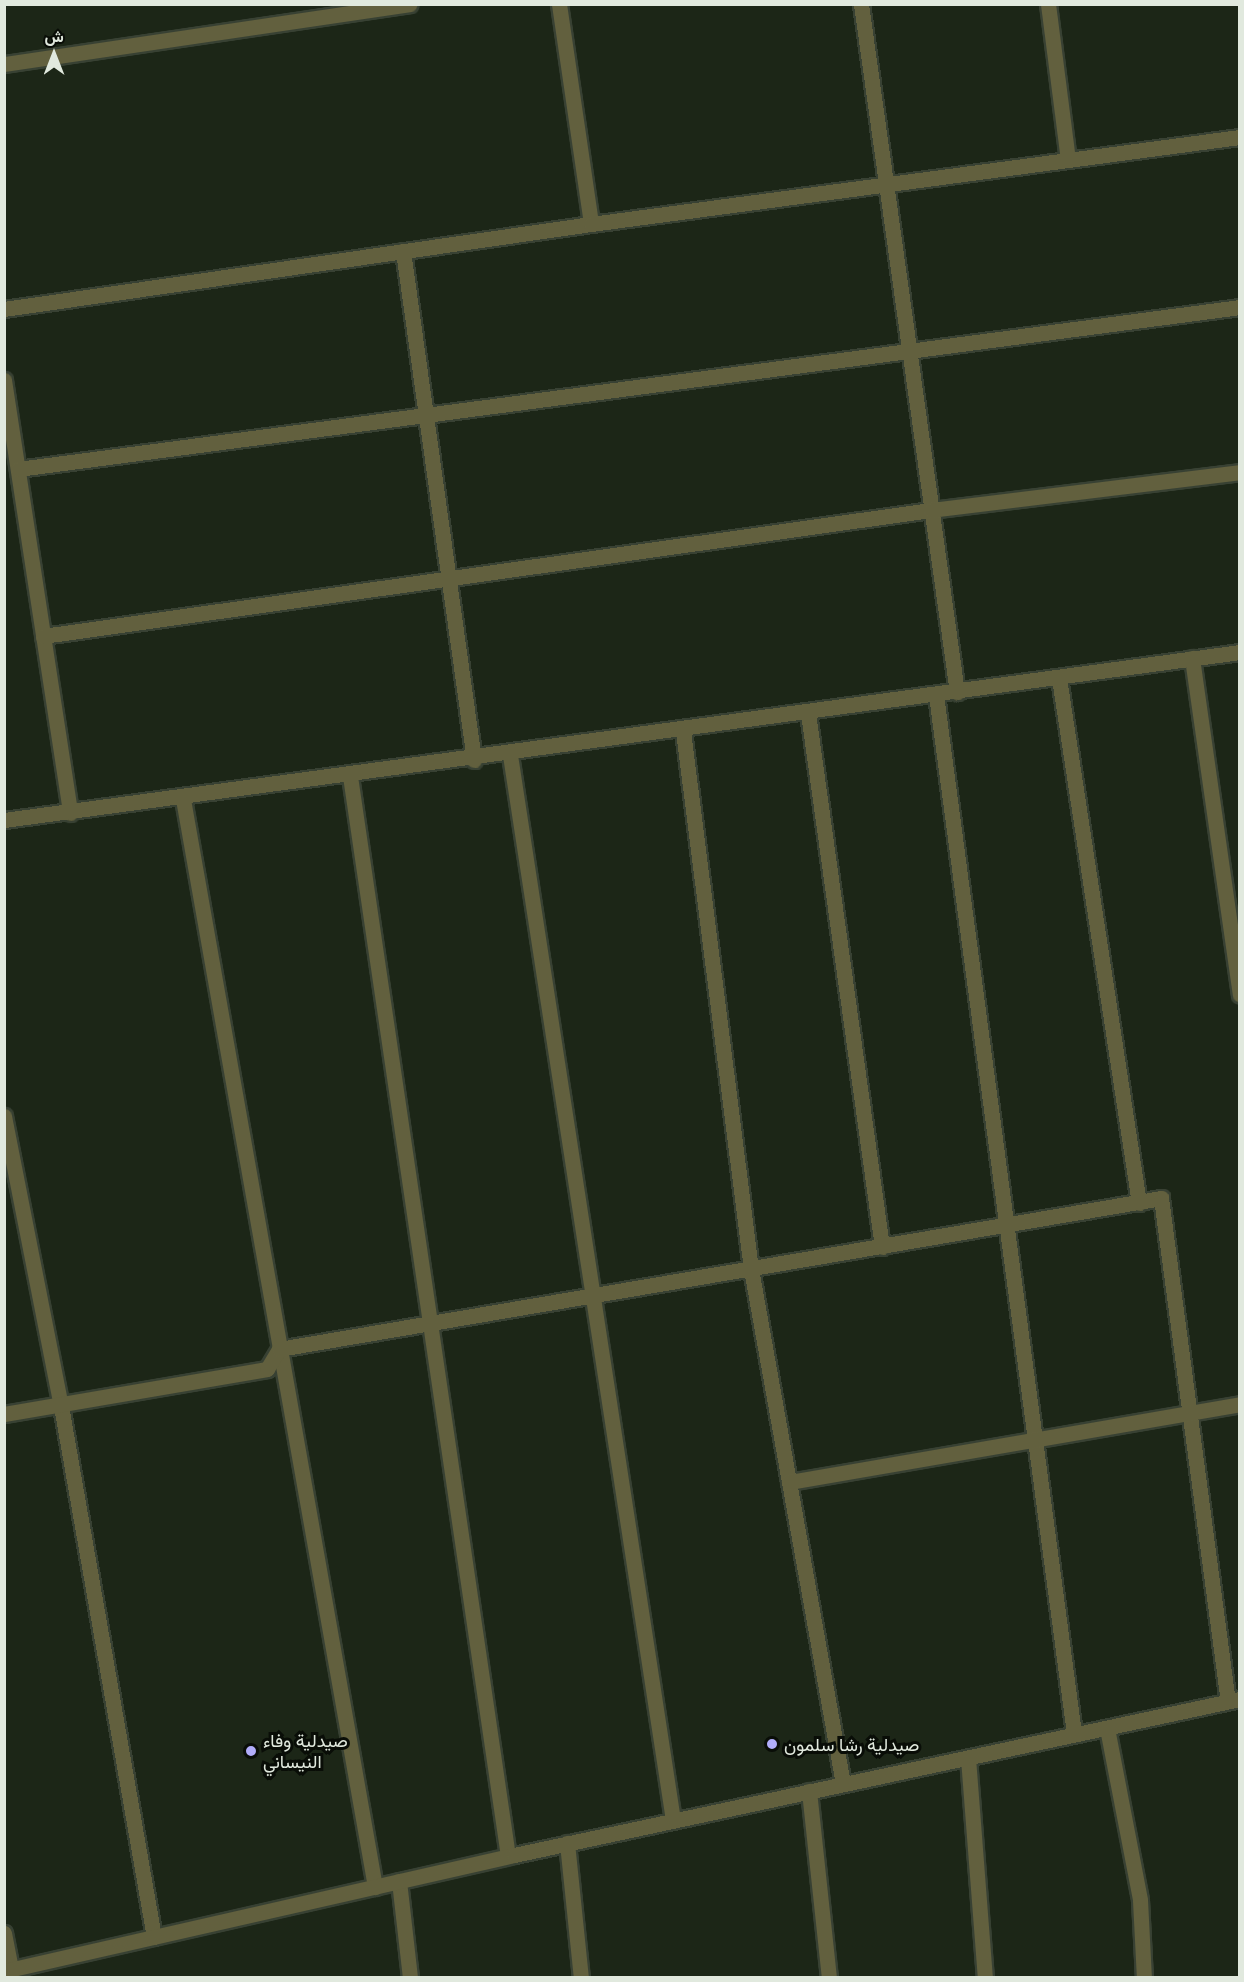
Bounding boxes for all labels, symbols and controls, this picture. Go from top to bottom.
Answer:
north arrow [24,24,84,84]
text: ش [44,26,64,46]
place label: صيدلية وفاء النيساني [263,1730,348,1772]
place label: صيدلية رشا سلمون [784,1733,919,1755]
marker: صيدلية رشا سلمون [765,1737,779,1751]
marker: صيدلية وفاء النيساني [244,1744,258,1758]

